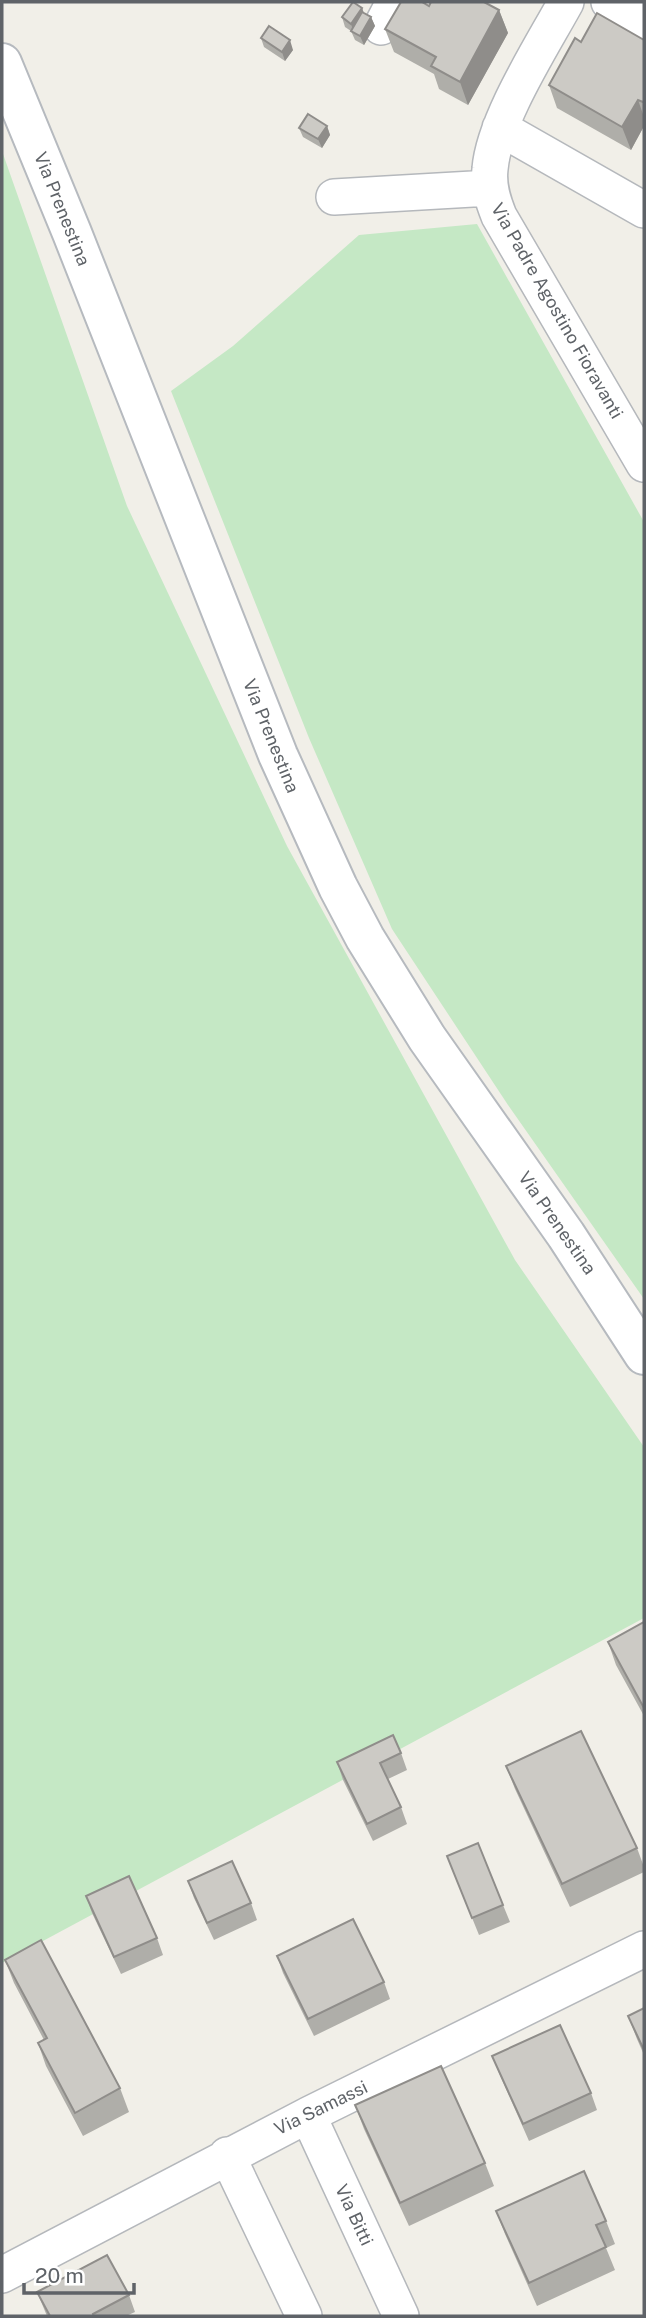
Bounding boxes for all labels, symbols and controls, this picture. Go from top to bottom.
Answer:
street label: Via Prenestina [30,149,95,269]
street label: Via Padre Agostino Fioravanti [487,199,628,422]
street label: Via Prenestina [239,676,304,796]
street label: Via Prenestina [514,1167,601,1278]
street label: Via Samassi [271,2076,371,2139]
street label: Via Bitti [331,2181,378,2249]
scale bar [24,2252,135,2296]
text: 20 m [35,2263,84,2288]

